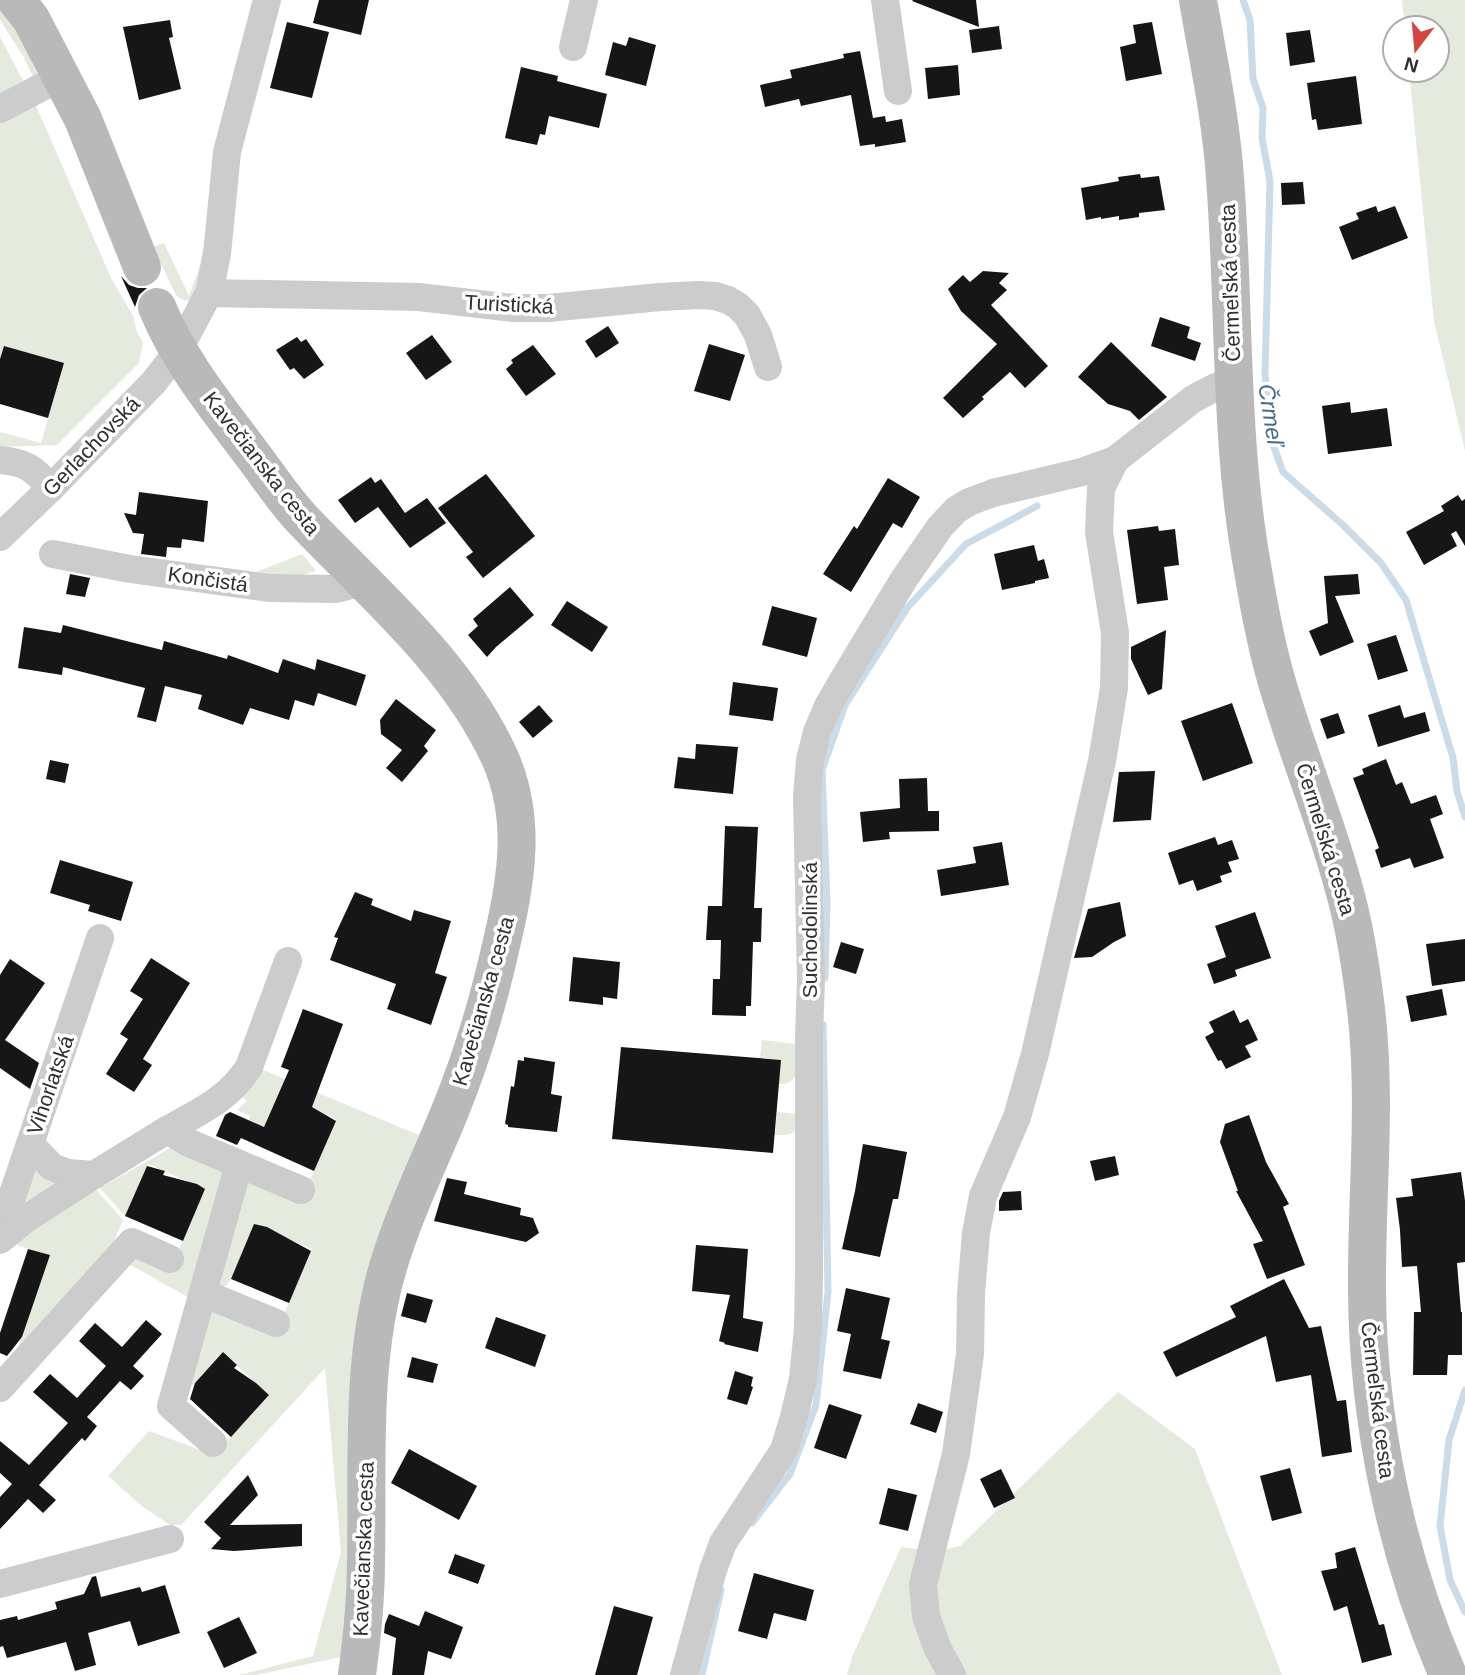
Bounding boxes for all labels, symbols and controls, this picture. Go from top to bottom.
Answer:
north arrow [1381,14,1451,84]
text: N [1402,53,1421,77]
street label: Čermeľská cesta [1216,203,1244,362]
street label: Turistická [464,290,554,318]
water label: Črmeľ [1253,382,1290,450]
street label: Kavečianska cesta [199,387,325,539]
street label: Gerlachovská [38,392,144,500]
street label: Končistá [167,562,250,596]
street label: Čermeľská cesta [1292,760,1360,918]
street label: Suchodolinská [798,861,821,998]
street label: Kavečianska cesta [448,913,518,1088]
street label: Vihorlatská [22,1032,78,1138]
street label: Čermeľská cesta [1357,1320,1399,1480]
street label: Kavečianska cesta [348,1461,378,1637]

